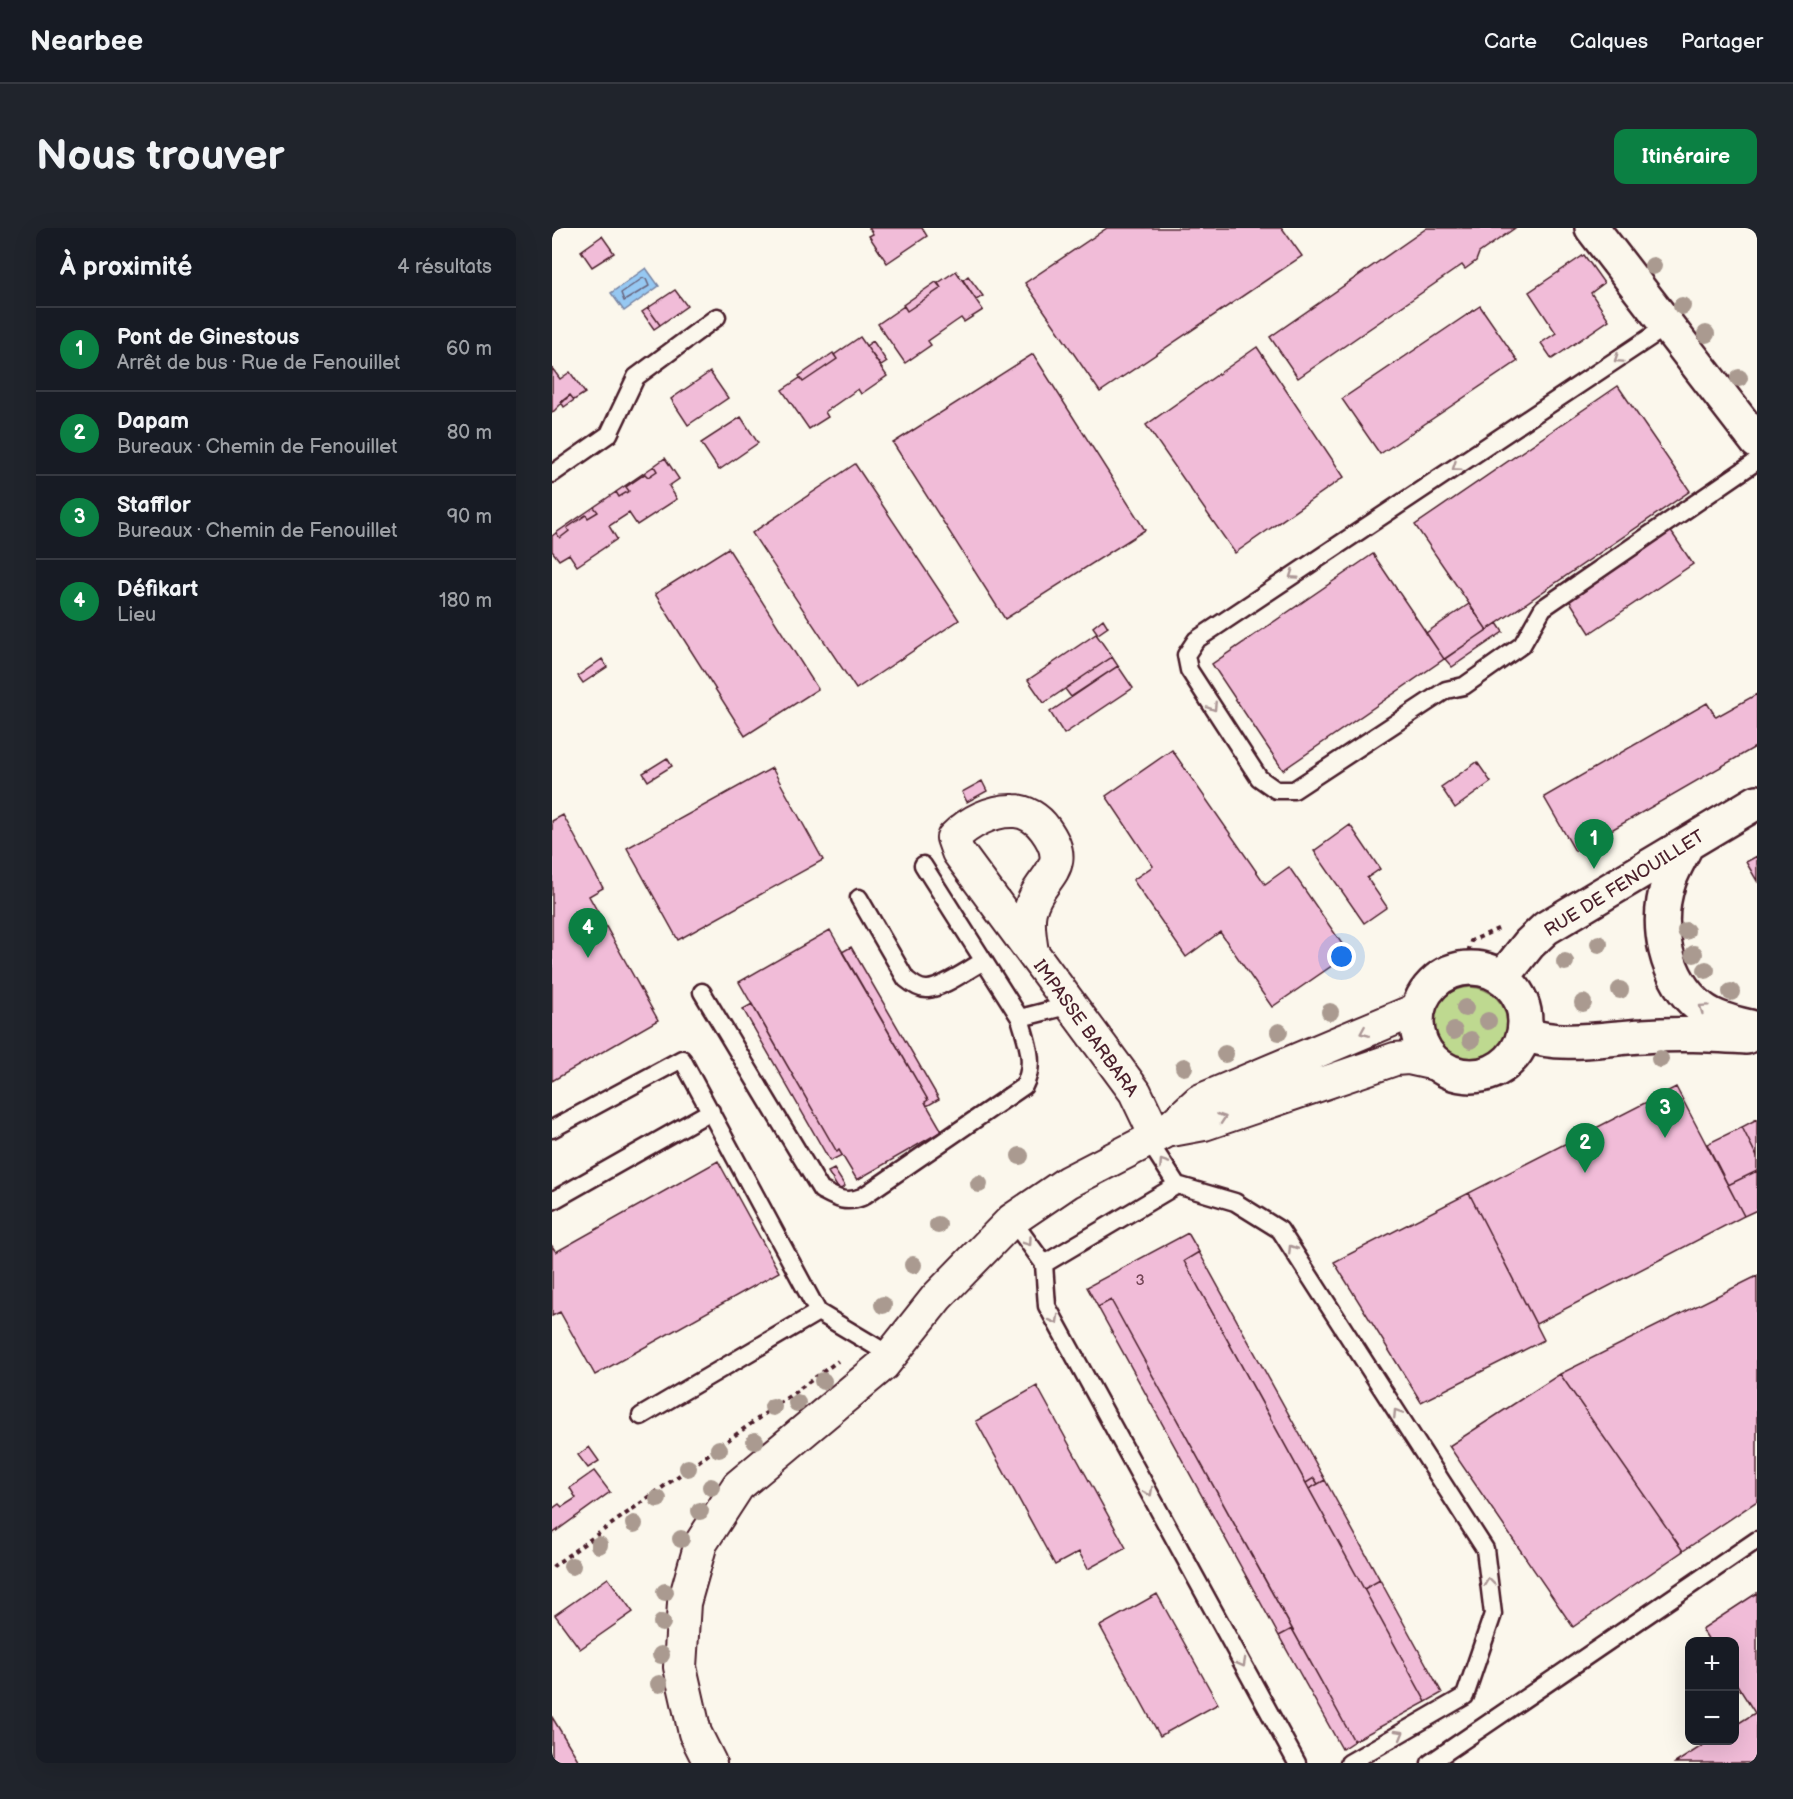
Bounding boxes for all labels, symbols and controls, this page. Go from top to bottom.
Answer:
text: Nearbee [30,25,143,58]
text: Carte [1484,29,1537,54]
text: Calques [1570,29,1648,54]
text: Partager [1681,29,1763,54]
button: Itinéraire [1614,129,1757,184]
text: Nous trouver [36,131,284,182]
text: À proximité [60,252,192,283]
text: 4 résultats [397,255,492,279]
text: Pont de Ginestous [117,324,299,351]
text: 1 [75,337,84,361]
text: 60 m [446,337,492,361]
text: Arrêt de bus · Rue de Fenouillet [117,351,400,375]
one-way arrow [1614,352,1625,363]
text: Dapam [117,408,189,435]
text: 2 [74,421,85,445]
text: 80 m [447,421,492,445]
text: Bureaux · Chemin de Fenouillet [117,435,397,459]
one-way arrow [1451,460,1462,471]
text: Stafflor [117,492,191,519]
text: 3 [74,505,85,529]
text: 90 m [447,505,492,529]
text: Bureaux · Chemin de Fenouillet [117,519,397,543]
one-way arrow [1289,568,1300,579]
text: Défikart [117,576,198,603]
text: 4 [74,589,85,613]
text: 180 m [439,589,492,613]
text: Lieu [117,603,156,627]
one-way arrow [1206,700,1217,711]
pin: 1 [1574,820,1614,869]
street label: RUE DE FENOUILLET [1540,826,1708,941]
pin: 4 [568,908,608,958]
your location [1327,942,1356,971]
street label: IMPASSE BARBARA [1029,956,1142,1101]
one-way arrow [1699,1004,1710,1015]
one-way arrow [1360,1025,1371,1037]
pin: 3 [1646,1088,1684,1138]
one-way arrow [1216,1112,1227,1125]
pin: 2 [1566,1124,1604,1173]
one-way arrow [1159,1158,1170,1169]
one-way arrow [1020,1235,1031,1246]
one-way arrow [1288,1244,1299,1255]
house number: 3 [1135,1271,1145,1290]
one-way arrow [1048,1314,1059,1325]
one-way arrow [1394,1408,1405,1419]
one-way arrow [1142,1485,1153,1496]
one-way arrow [1483,1577,1496,1586]
map controls [1685,1637,1739,1745]
button: + [1685,1637,1739,1691]
one-way arrow [1235,1656,1246,1667]
button: − [1685,1691,1739,1745]
one-way arrow [1393,1730,1404,1741]

